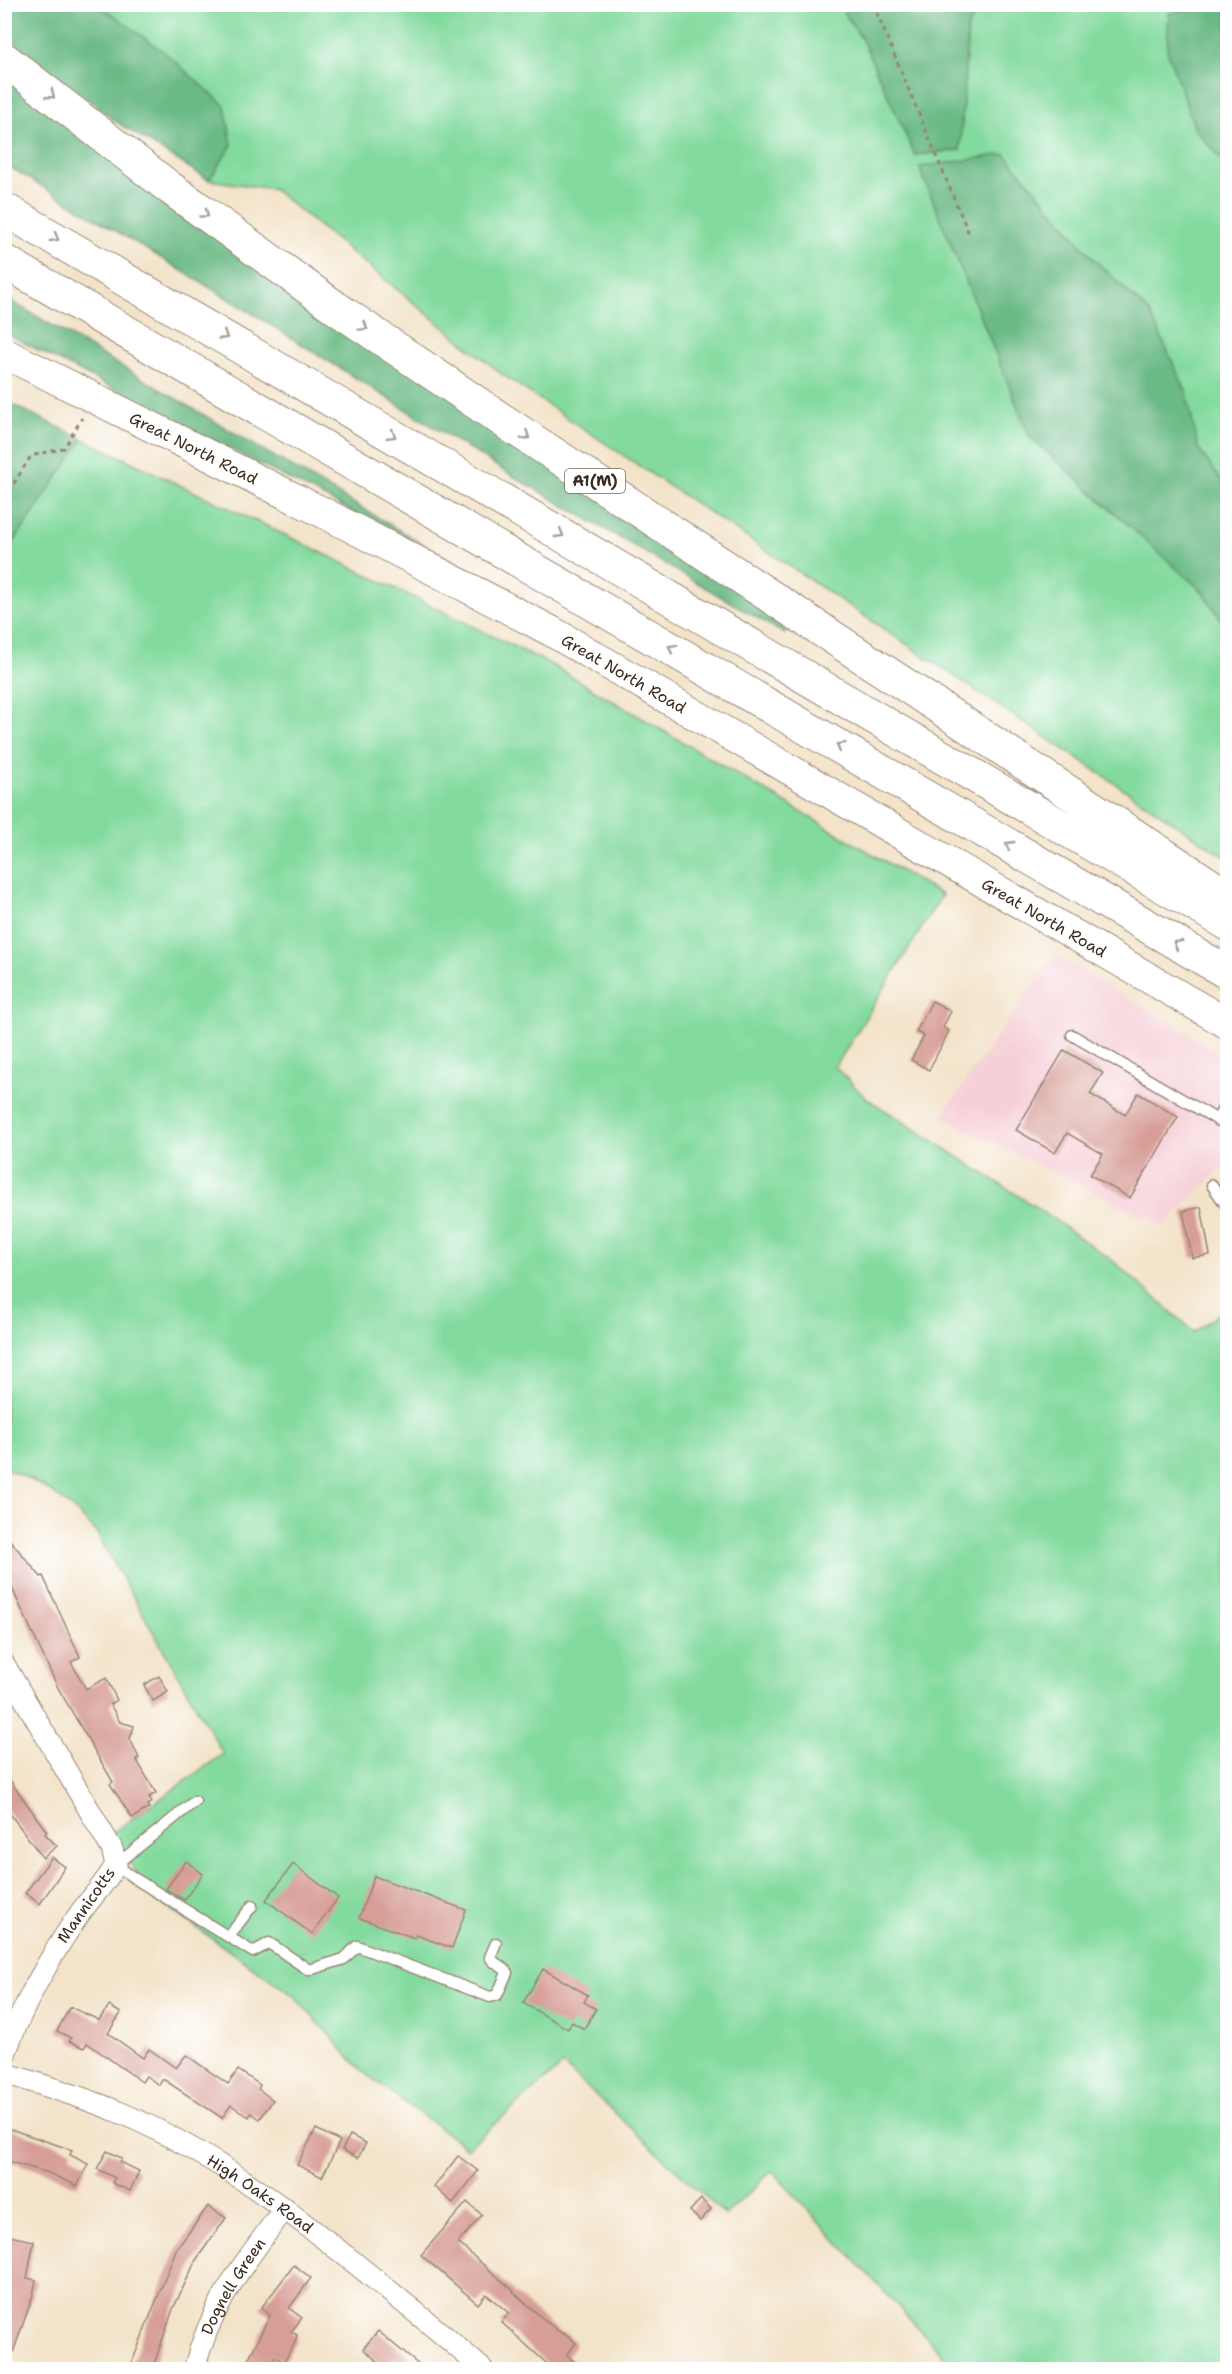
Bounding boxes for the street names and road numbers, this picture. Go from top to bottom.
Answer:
street label: Great North Road [126,407,261,489]
road number: A1(M) [565,469,625,493]
street label: Great North Road [558,629,690,718]
street label: Great North Road [978,873,1111,962]
street label: Mannicotts [52,1863,120,1947]
street label: High Oaks Road [203,2149,318,2238]
street label: Dognell Green [196,2233,270,2338]

